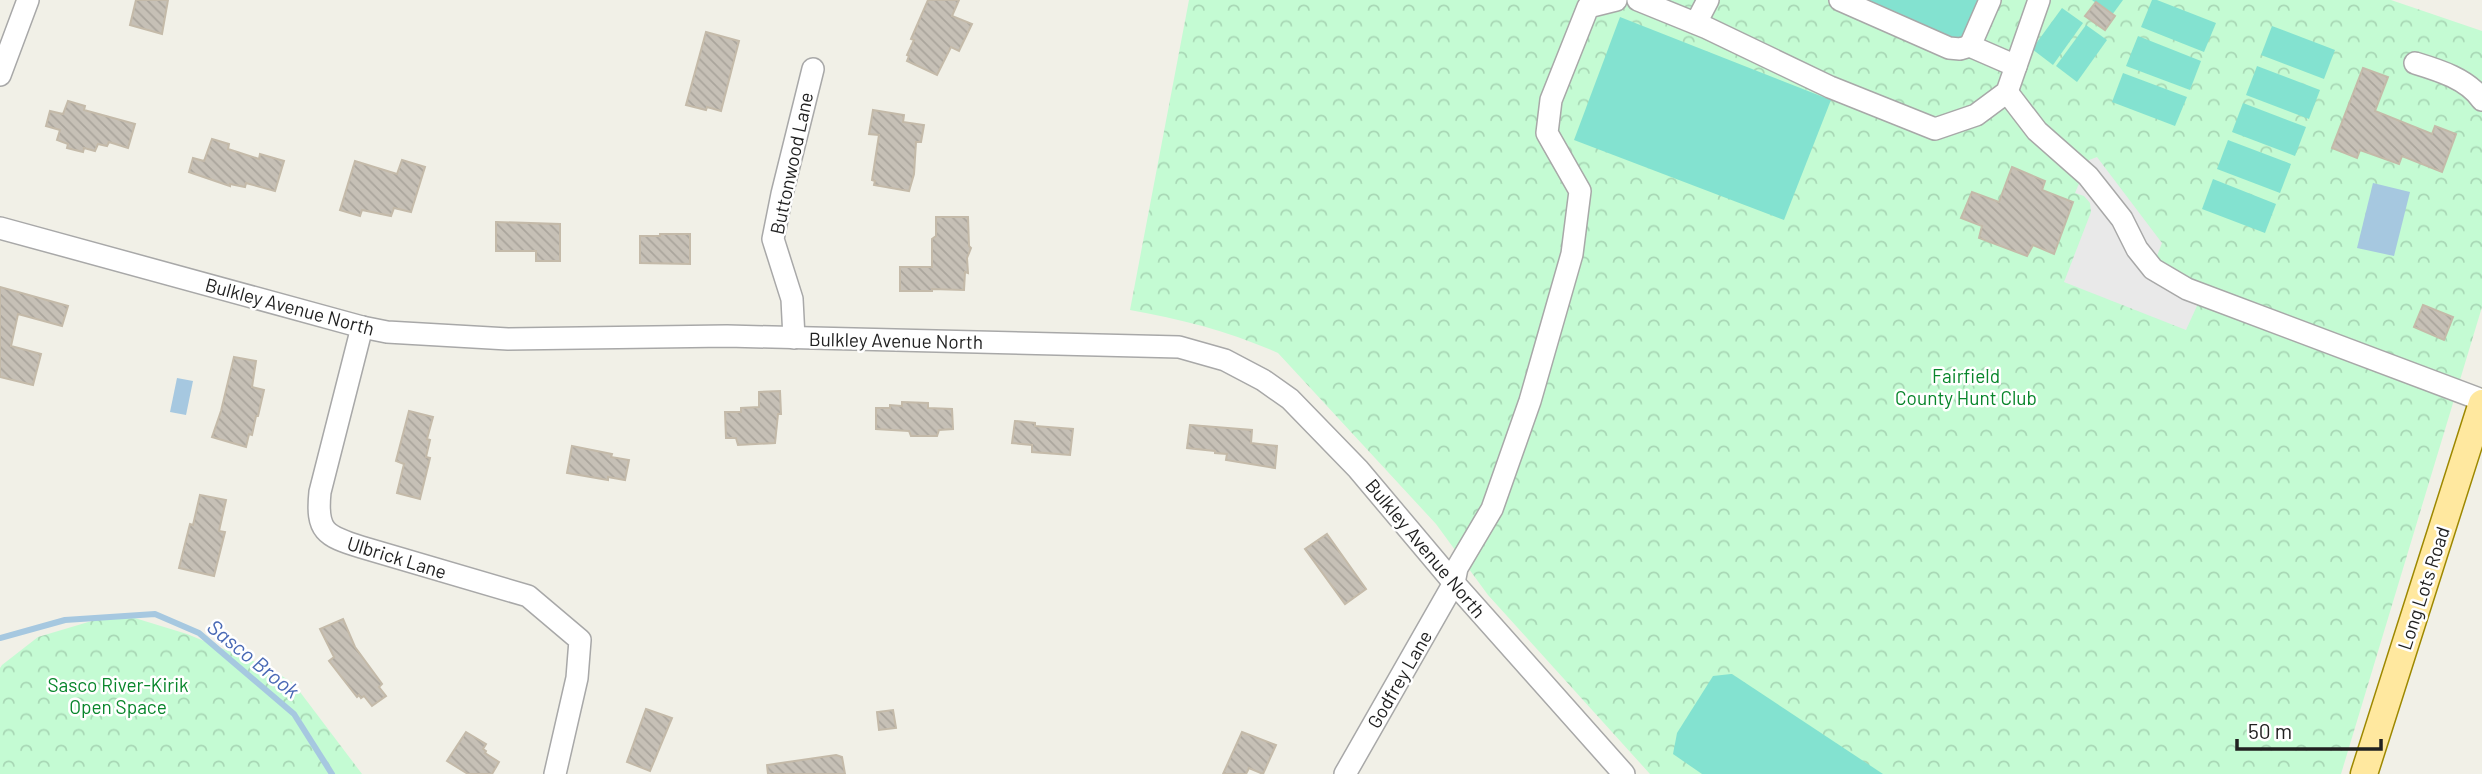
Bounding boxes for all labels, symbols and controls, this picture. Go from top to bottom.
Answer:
street label: Buttonwood Lane [765,90,817,236]
street label: Bulkley Avenue North [203,272,377,340]
street label: Bulkley Avenue North [809,327,983,353]
park label: Fairfield County Hunt Club [1895,364,2037,409]
street label: Bulkley Avenue North [1361,474,1491,622]
street label: Long Lots Road [2392,523,2454,653]
street label: Ulbrick Lane [344,531,450,583]
water label: Sasco Brook [203,613,306,703]
street label: Godfrey Lane [1362,626,1436,732]
park label: Sasco River-Kirik Open Space [47,673,189,718]
scale bar [2237,708,2380,752]
text: 50 m [2248,718,2292,743]

